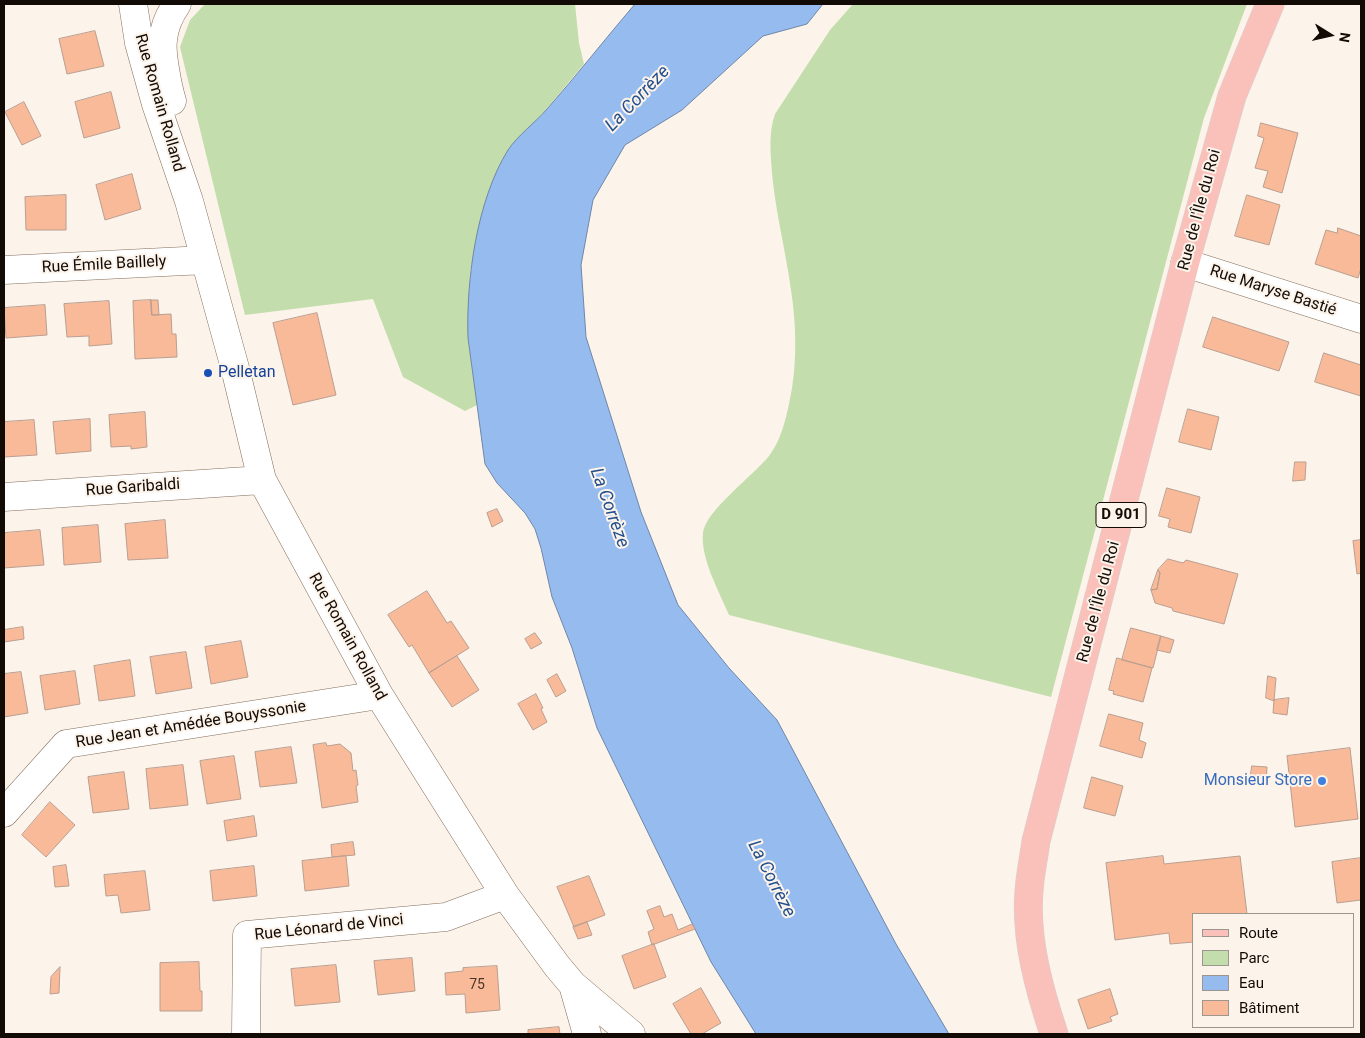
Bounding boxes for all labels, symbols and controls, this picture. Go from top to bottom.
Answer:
north arrow [1305,10,1355,60]
text: N [1336,31,1354,44]
street label: Rue Romain Rolland [130,32,188,174]
water label: La Corrèze [601,62,675,136]
street label: Rue de l'Île du Roi [1175,147,1225,273]
street label: Rue Émile Baillely [41,252,167,278]
street label: Rue Maryse Bastié [1207,261,1339,321]
place label: Pelletan [218,363,276,383]
marker: Pelletan [202,367,214,379]
water label: La Corrèze [585,465,633,551]
street label: Rue Garibaldi [85,475,181,501]
road number: D 901 [1096,502,1146,528]
street label: Rue de l'Île du Roi [1074,539,1124,665]
street label: Rue Romain Rolland [304,570,390,704]
street label: Rue Jean et Amédée Bouyssonie [74,697,308,753]
place label: Monsieur Store [1204,771,1312,791]
marker: Monsieur Store [1316,775,1328,787]
water label: La Corrèze [742,837,800,921]
street label: Rue Léonard de Vinci [253,911,405,945]
legend [1192,913,1355,1028]
text: Route [1239,924,1278,942]
text: Parc [1239,949,1269,967]
text: Eau [1239,974,1264,992]
house number: 75 [469,977,485,993]
text: Bâtiment [1239,999,1299,1017]

